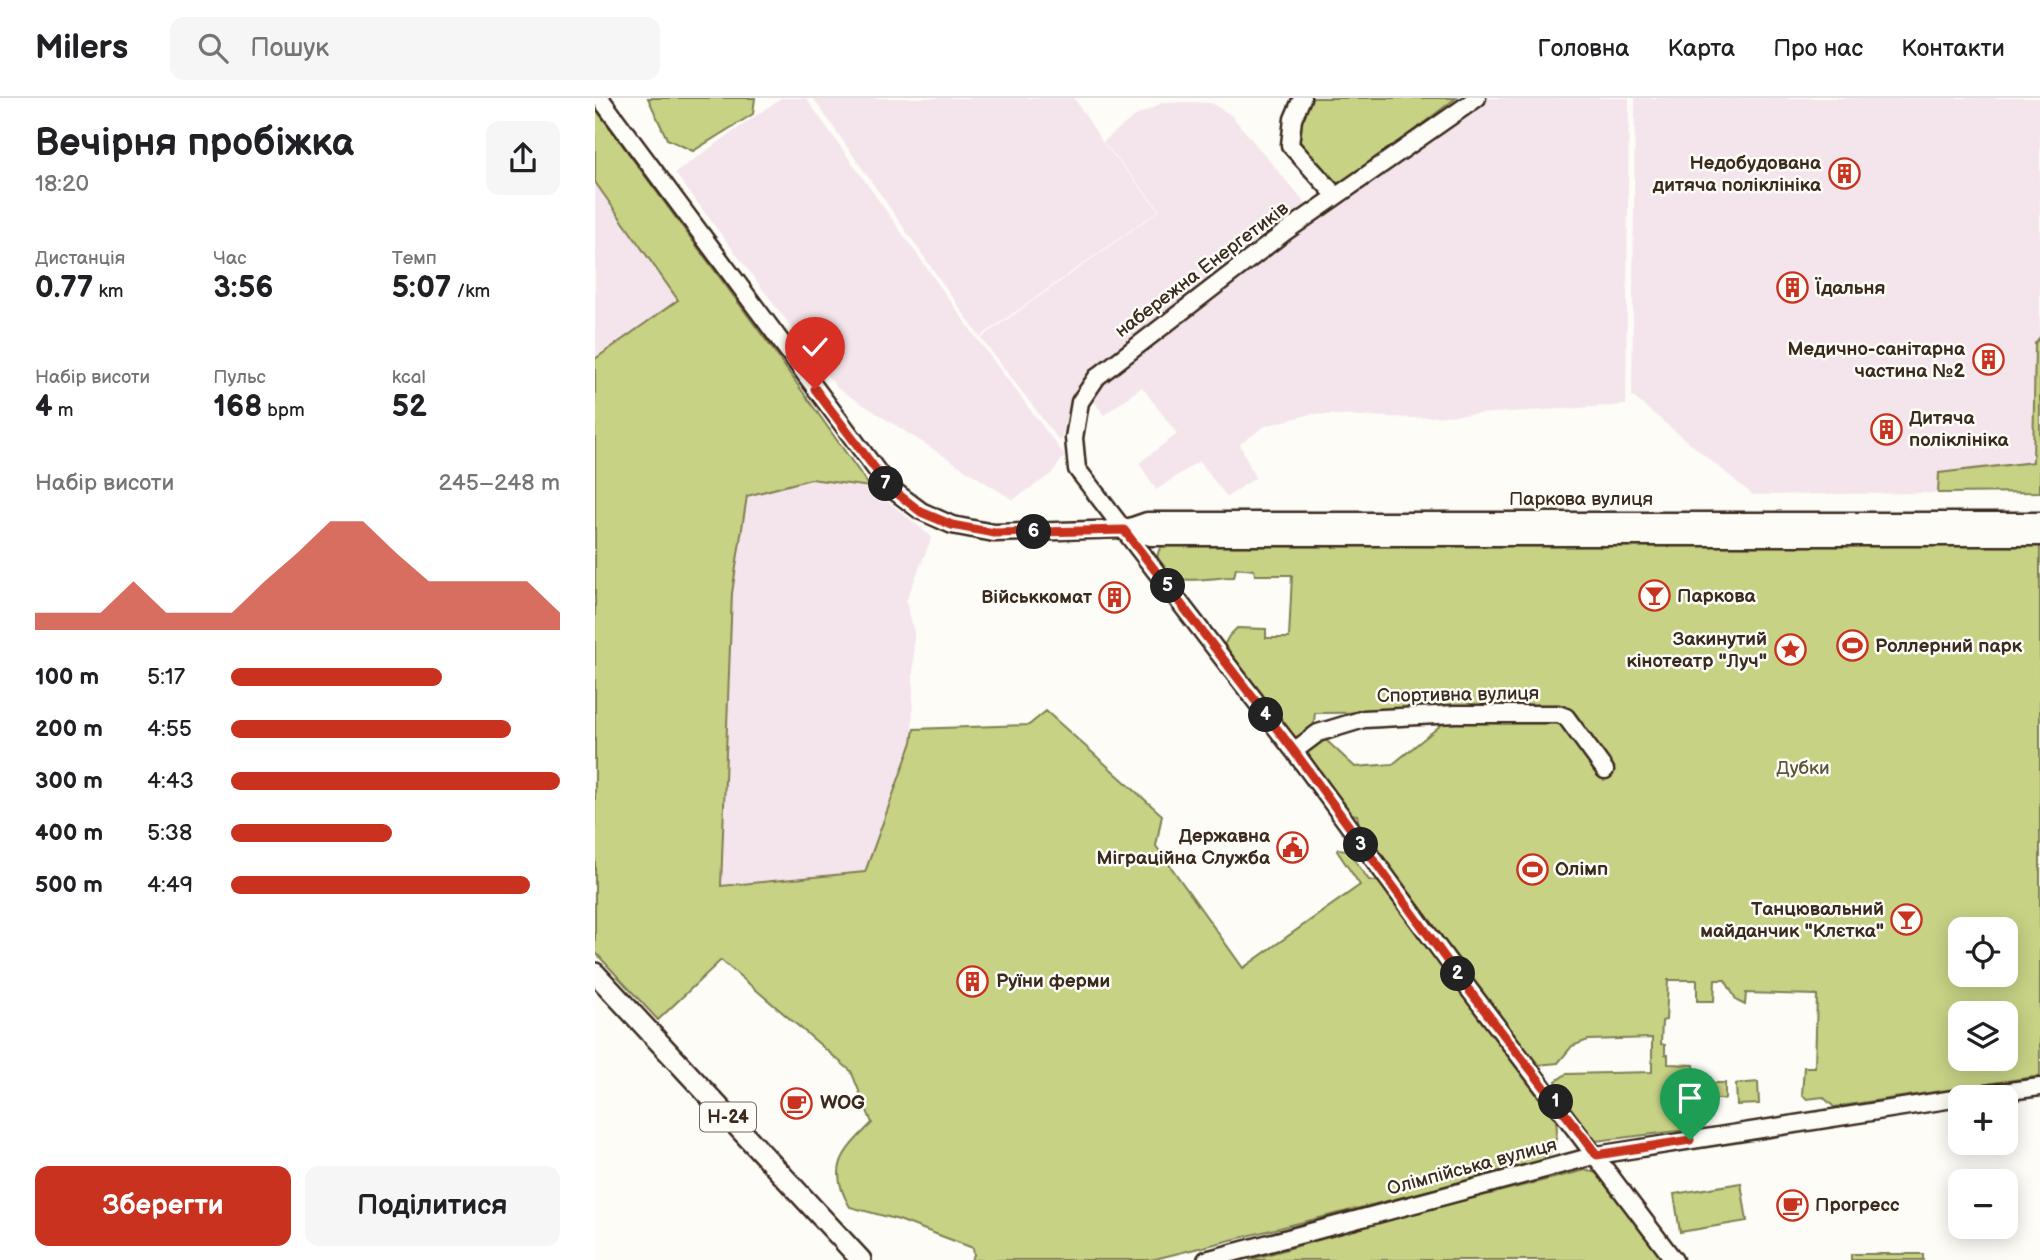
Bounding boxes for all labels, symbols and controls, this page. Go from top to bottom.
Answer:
search box [170,17,660,80]
text: Milers [35,28,128,68]
icon: search [194,29,232,67]
text: Пошук [250,33,329,64]
text: Головна [1538,34,1630,63]
text: Карта [1668,34,1735,63]
text: Про нас [1773,34,1863,63]
text: Контакти [1901,34,2005,63]
text: Вечірня пробіжка [35,121,354,166]
button: share [486,121,560,195]
place label: Недобудована дитяча поліклініка [1652,152,1822,197]
building icon: Недобудована дитяча поліклініка [1827,157,1861,191]
text: 18:20 [35,170,89,198]
street label: набережна Енергетиків [1111,197,1293,343]
text: Дистанція [35,247,125,270]
text: Час [213,247,247,270]
text: Темп [392,247,437,270]
text: 0.77 [35,270,93,306]
text: 3:56 [213,270,274,306]
text: 5:07 [392,270,451,306]
building icon: Їдальня [1775,271,1809,305]
place label: Їдальня [1814,277,1885,300]
text: km [93,280,124,303]
text: /km [451,280,490,303]
pin [785,317,845,389]
icon: check [796,328,834,366]
place label: Медично-санітарна частина №2 [1788,338,1966,383]
building icon: Медично-санітарна частина №2 [1971,343,2005,377]
text: Набір висоти [35,366,150,389]
text: Пульс [213,366,266,389]
text: kcal [392,366,426,389]
text: 4 [35,389,53,425]
text: 168 [213,389,262,425]
text: 52 [392,389,427,425]
text: m [53,399,74,422]
text: bpm [262,399,305,422]
place label: Дитяча поліклініка [1909,407,2009,452]
building icon: Дитяча поліклініка [1869,412,1903,446]
pin: 7 [869,466,903,502]
text: Набір висоти [35,469,174,497]
text: 245–248 m [439,469,560,497]
text: 7 [880,472,891,495]
street label: Паркова вулиця [1509,488,1653,511]
pin: 6 [1017,514,1052,550]
text: 6 [1028,520,1039,543]
pin: 5 [1151,568,1185,603]
text: 5 [1162,574,1173,597]
bar icon: Паркова [1637,579,1671,613]
building icon: Військкомат [1098,580,1132,614]
place label: Паркова [1677,585,1757,608]
place label: Військкомат [981,586,1092,609]
place label: Закинутий кінотеатр "Луч" [1626,628,1767,673]
sports icon: Роллерний парк [1835,629,1869,663]
place icon: Закинутий кінотеатр "Луч" [1773,633,1807,667]
place label: Роллерний парк [1875,635,2023,658]
text: 100 m [35,663,99,691]
text: 5:17 [147,663,185,691]
street label: Спортивна вулиця [1377,682,1539,708]
pin: 4 [1249,698,1283,732]
text: 4 [1260,703,1271,726]
text: 200 m [35,715,103,743]
text: 4:55 [147,715,192,743]
park label: Дубки [1776,757,1830,780]
text: 300 m [35,767,103,795]
text: 4:43 [147,767,194,795]
text: 400 m [35,819,103,847]
text: 5:38 [147,819,192,847]
place label: Державна Міграційна Служба [1096,825,1271,870]
pin: 3 [1343,828,1379,862]
public building icon: Державна Міграційна Служба [1276,830,1310,864]
text: 3 [1355,833,1366,856]
sports icon: Олімп [1515,852,1549,886]
place label: Олімп [1555,858,1608,881]
text: 500 m [35,871,103,899]
text: 4:49 [147,871,193,899]
place label: Танцювальний майданчик "Клєтка" [1700,898,1884,943]
bar icon: Танцювальний майданчик "Клєтка" [1890,903,1924,937]
map controls [1948,917,2018,1239]
button: locate [1948,917,2018,987]
pin: 2 [1441,956,1475,992]
text: 2 [1452,962,1463,985]
building icon: Руїни ферми [956,964,990,998]
place label: Руїни ферми [996,970,1110,993]
button: layers [1948,1001,2018,1071]
pin [1660,1068,1720,1140]
icon: arrive [1671,1079,1709,1117]
pin: 1 [1539,1084,1573,1119]
button: + [1948,1085,2018,1155]
cafe icon: WOG [780,1086,814,1120]
text: 1 [1552,1090,1560,1113]
place label: WOG [820,1092,865,1115]
road number: Н-24 [700,1102,756,1132]
street label: Олімпійська вулиця [1385,1133,1559,1201]
button: Зберегти [35,1166,291,1246]
button: Поділитися [305,1166,560,1246]
button: − [1948,1169,2018,1239]
cafe icon: Прогресс [1775,1188,1809,1222]
place label: Прогресс [1815,1194,1900,1217]

